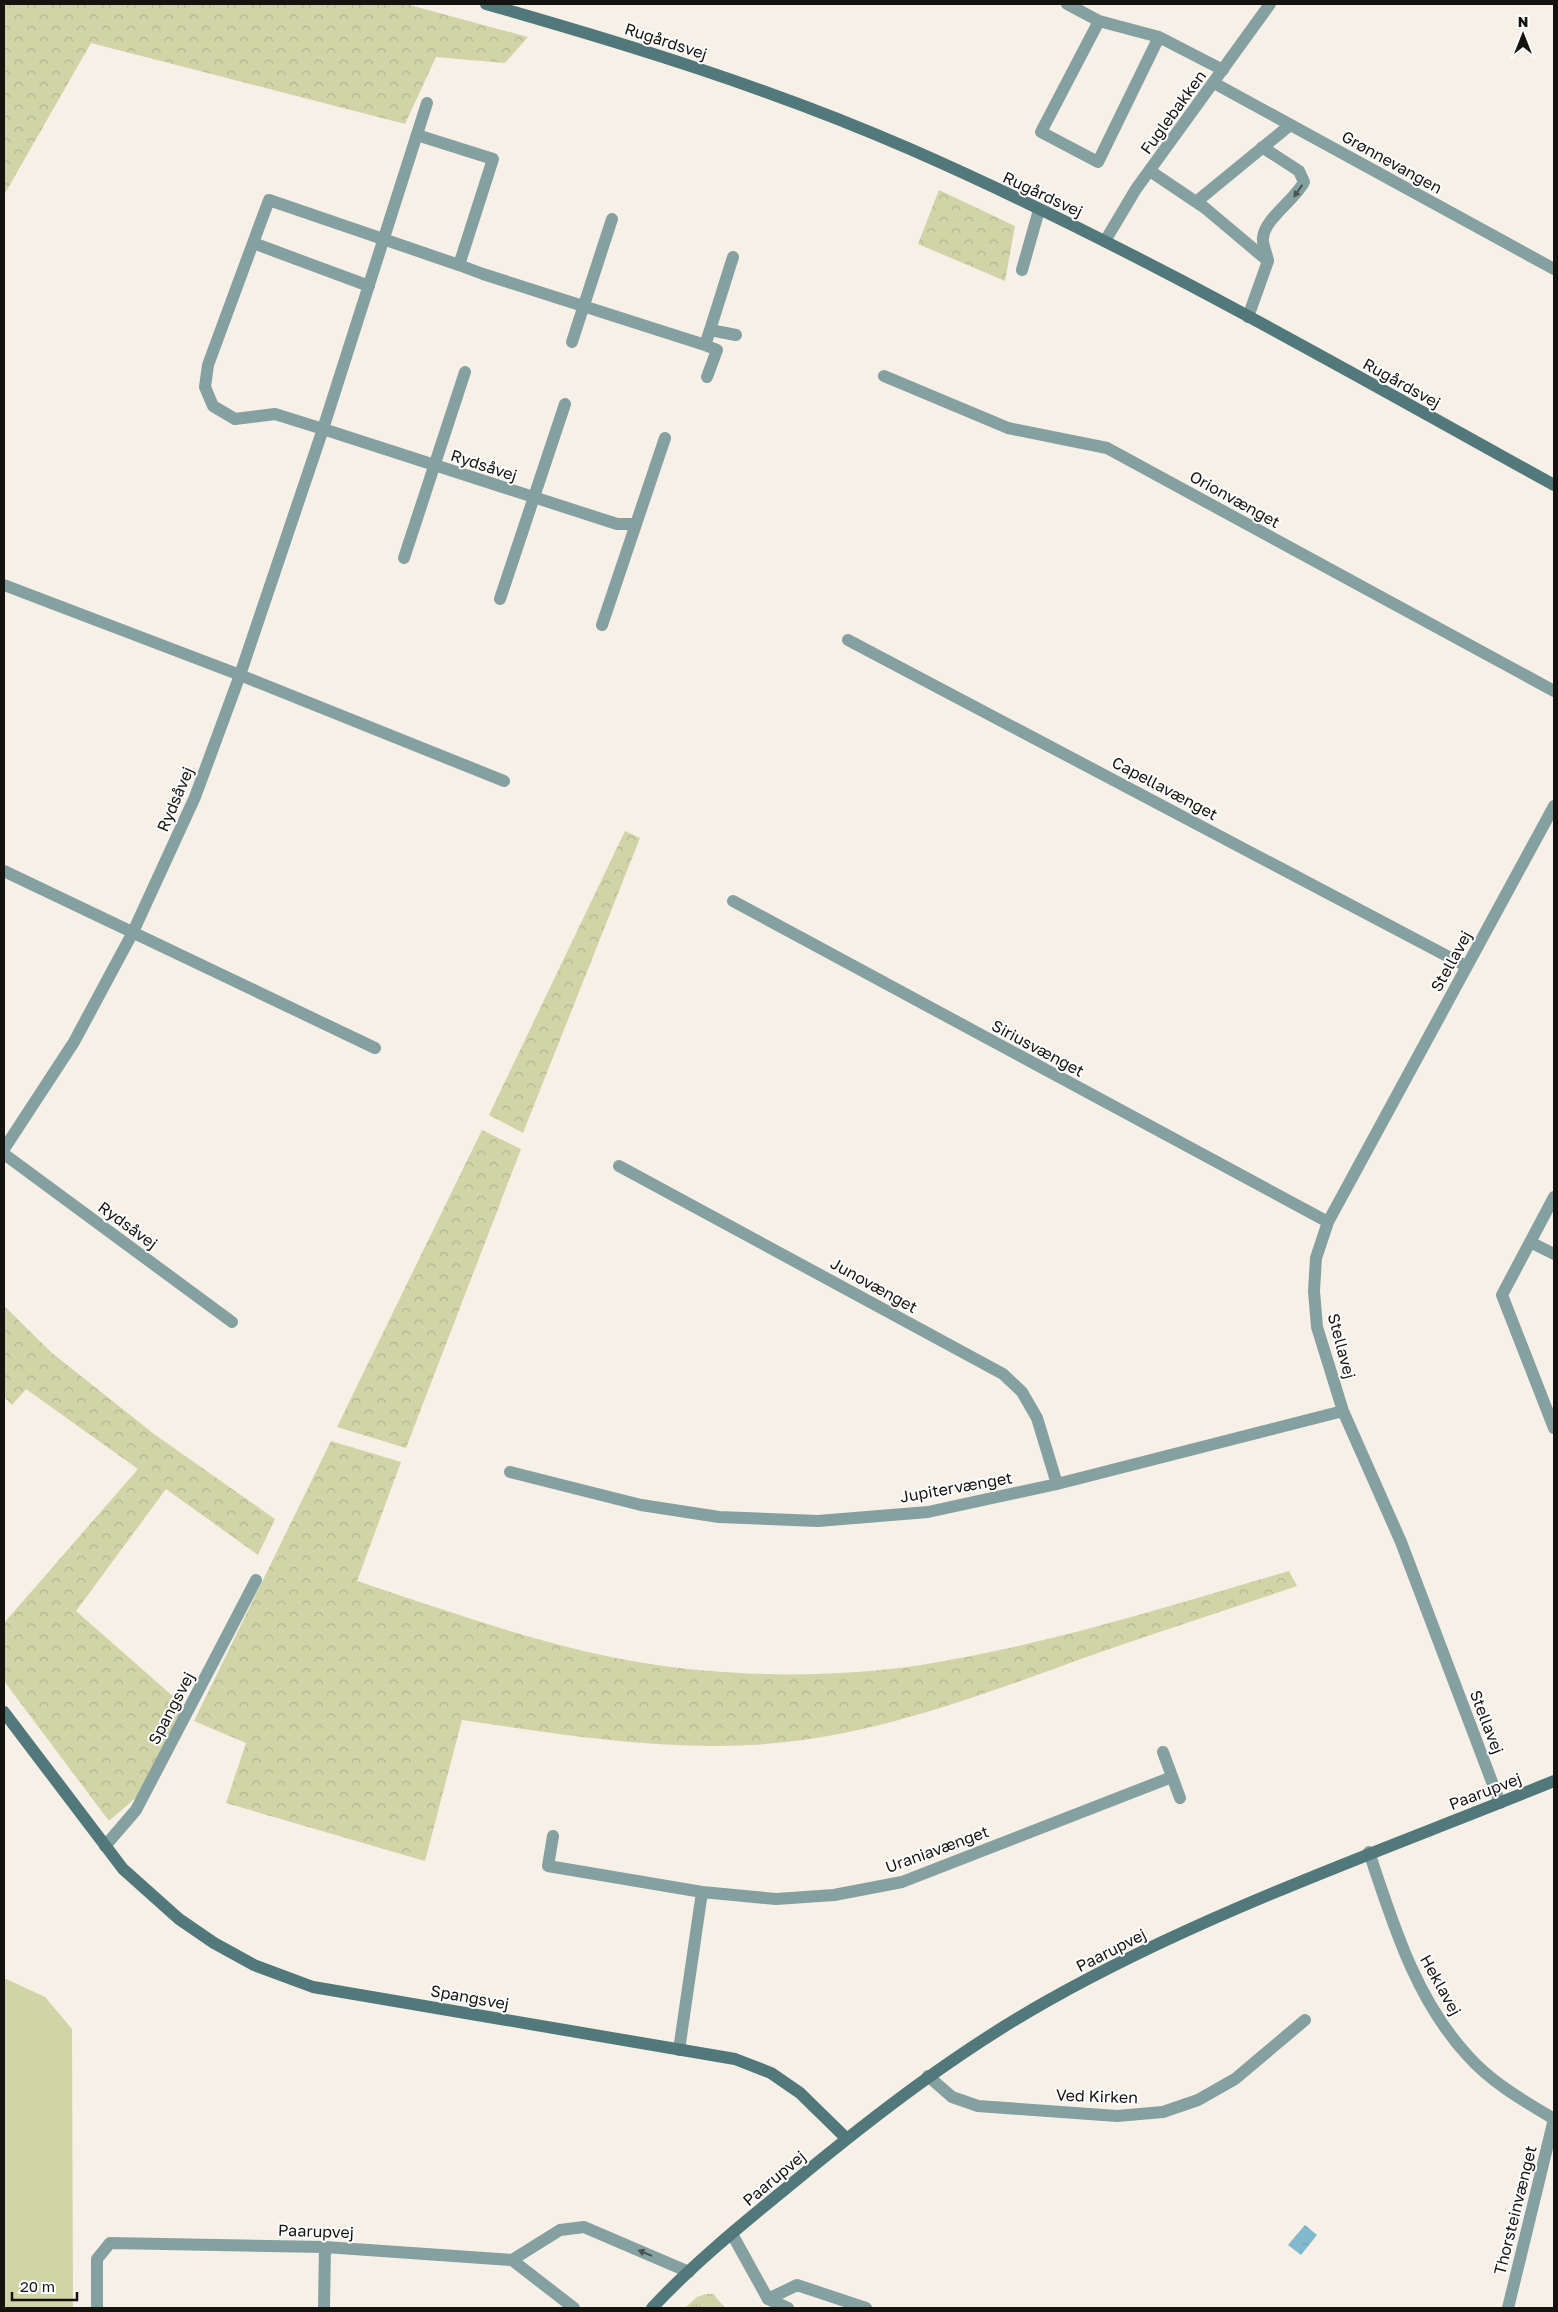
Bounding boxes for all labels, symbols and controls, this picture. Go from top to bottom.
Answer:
north arrow [1498,10,1548,60]
text: N [1518,13,1528,30]
street label: Rugårdsvej [622,18,710,64]
street label: Fuglebakken [1136,66,1210,158]
street label: Grønnevangen [1338,126,1446,198]
street label: Rugårdsvej [1000,167,1086,221]
one-way arrow [1293,184,1303,197]
street label: Rugårdsvej [1360,353,1444,413]
street label: Rydsåvej [448,445,520,485]
street label: Orionvænget [1186,466,1284,532]
street label: Capellavænget [1109,752,1221,824]
street label: Rydsåvej [152,763,198,835]
street label: Stellavej [1426,927,1476,995]
street label: Siriusvænget [988,1015,1088,1081]
street label: Rydsåvej [94,1197,162,1253]
street label: Junovænget [827,1253,921,1317]
street label: Stellavej [1324,1311,1360,1381]
street label: Jupitervænget [898,1467,1014,1507]
street label: Spangsvej [144,1668,198,1748]
street label: Stellavej [1466,1687,1508,1757]
street label: Paarupvej [1446,1768,1524,1814]
street label: Uraniavænget [883,1821,991,1877]
street label: Paarupvej [1073,1924,1149,1976]
street label: Heklavej [1416,1951,1466,2019]
street label: Spangsvej [429,1980,511,2014]
street label: Ved Kirken [1056,2085,1138,2107]
street label: Thorsteinvænget [1489,2143,1541,2277]
street label: Paarupvej [738,2146,810,2210]
street label: Paarupvej [278,2220,354,2242]
one-way arrow [637,2249,652,2257]
scale bar [12,2270,78,2302]
text: 20 m [20,2277,55,2295]

